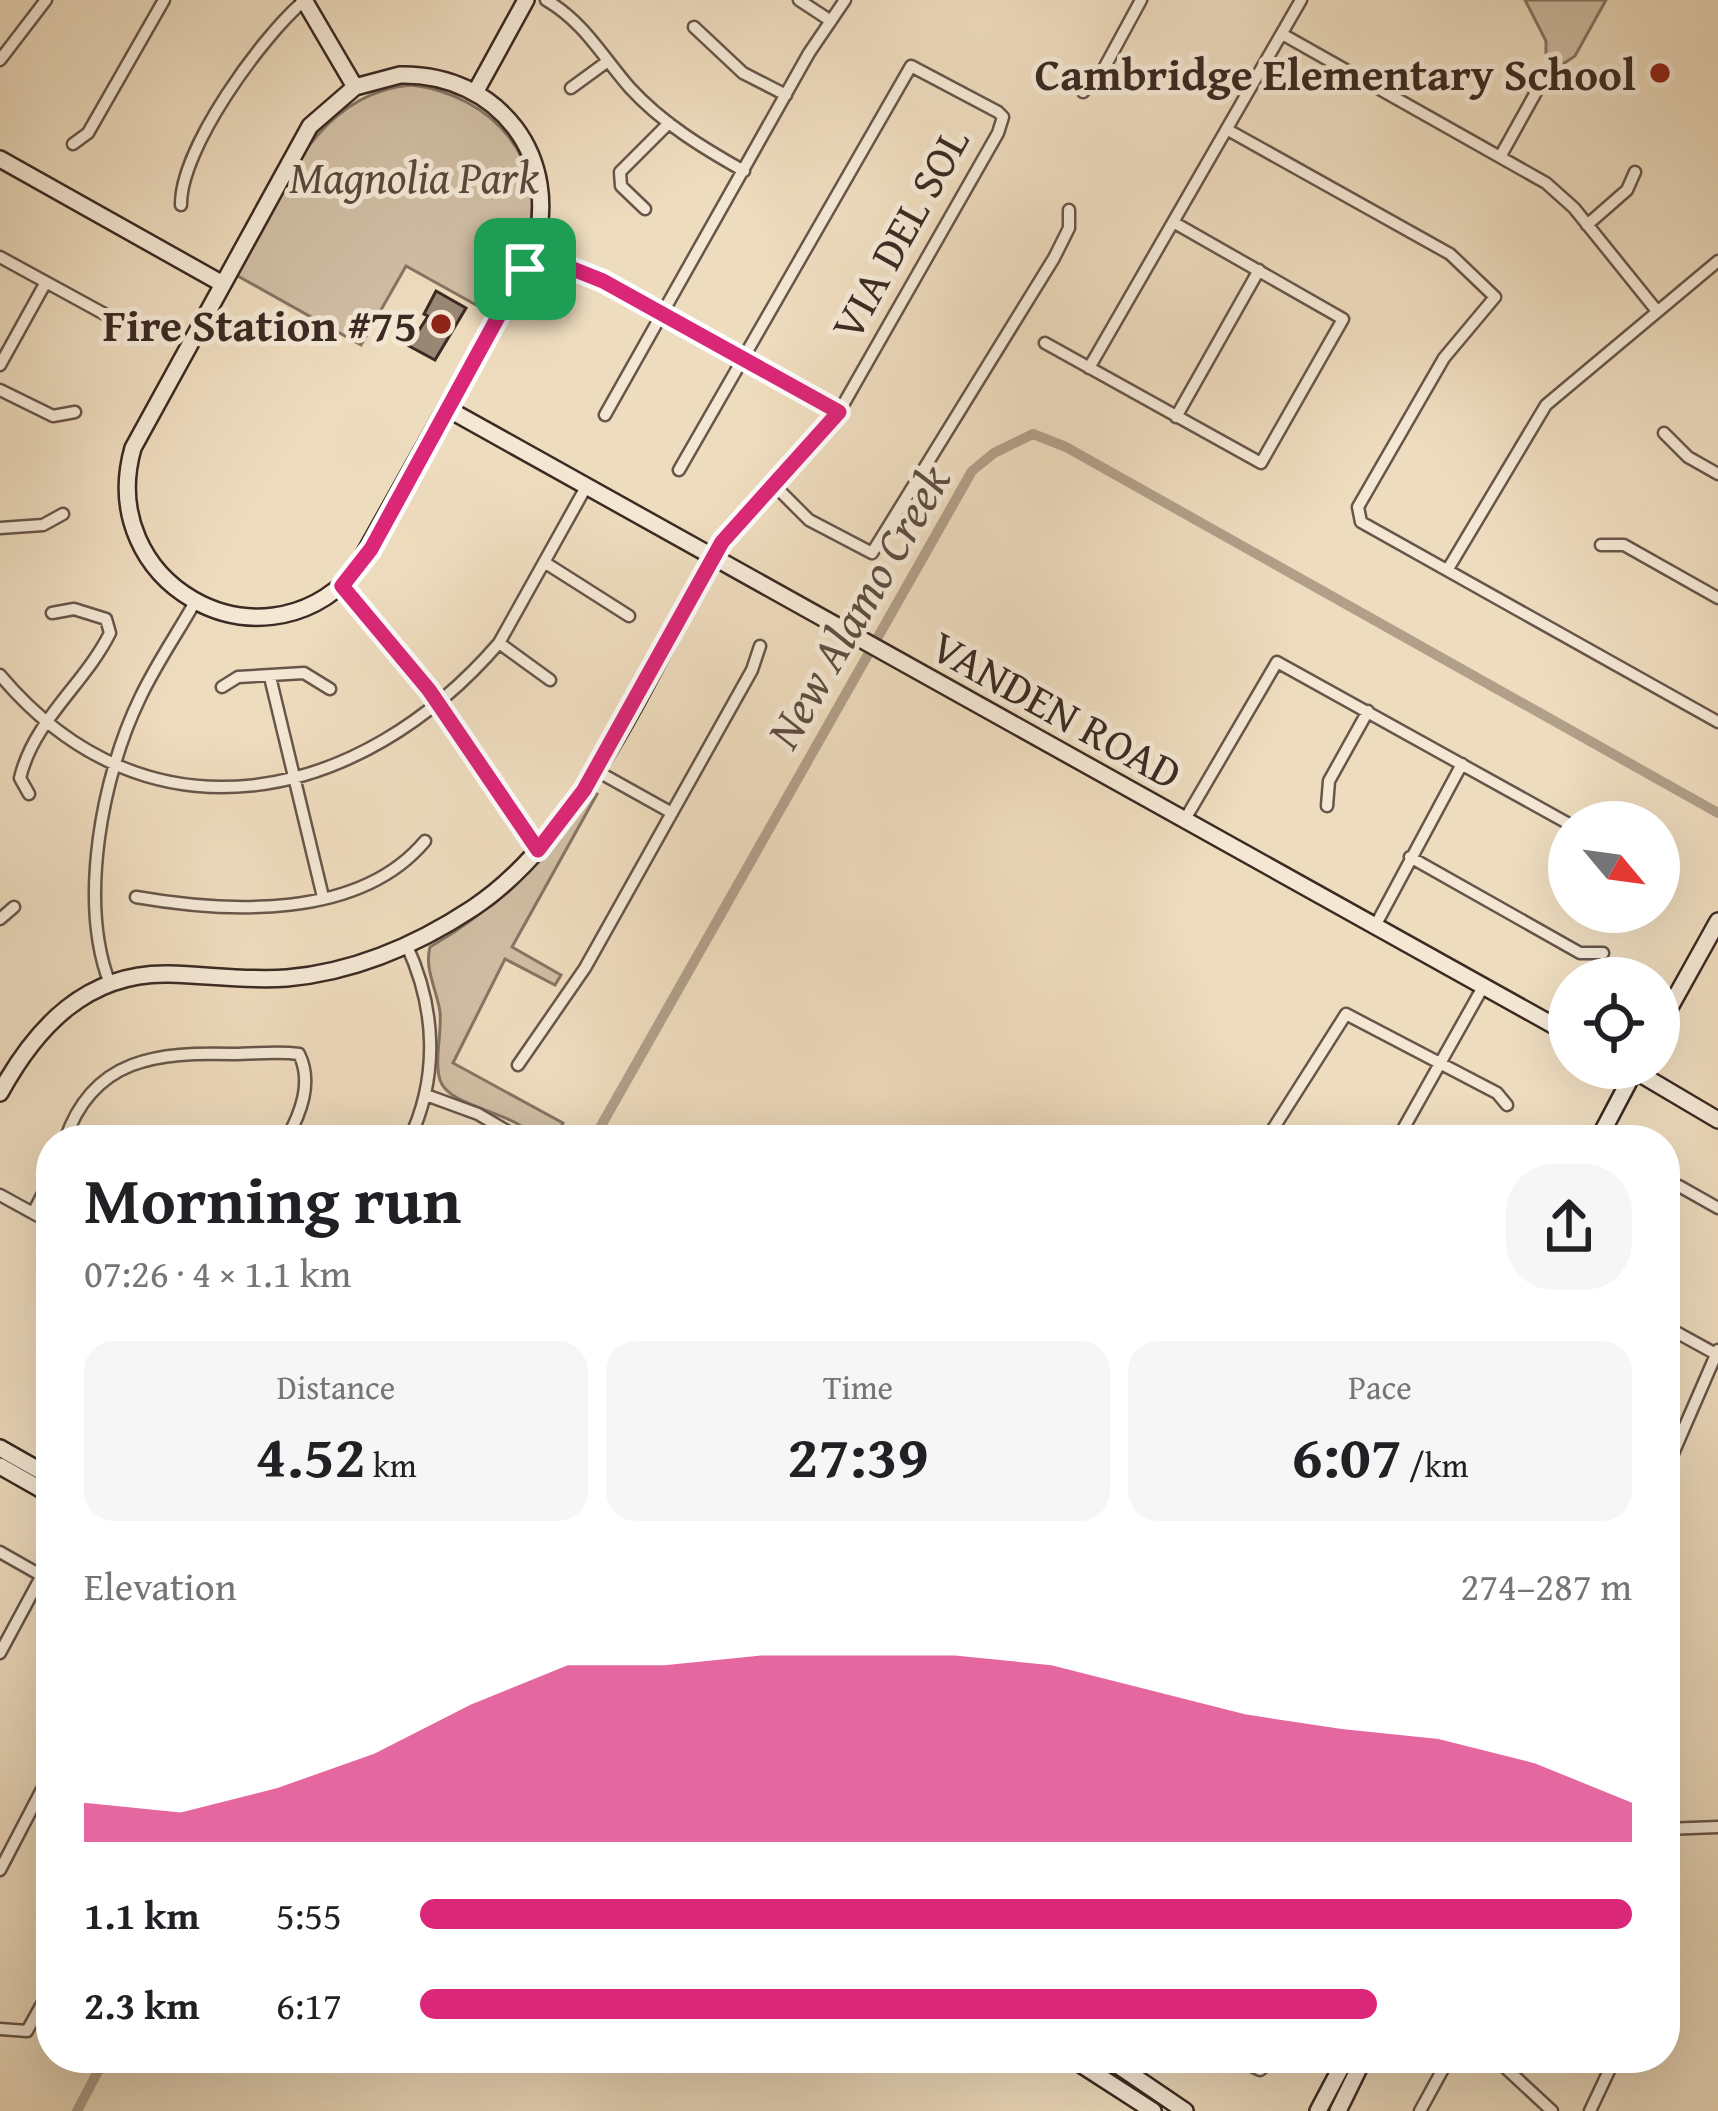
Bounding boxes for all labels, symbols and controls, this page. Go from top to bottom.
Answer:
place label: Cambridge Elementary School [1035,41,1636,106]
marker: Cambridge Elementary School [1647,60,1673,86]
street label: VIA DEL SOL [814,115,984,351]
park label: Magnolia Park [289,144,539,209]
pin [474,218,576,320]
icon: arrive [492,236,558,302]
place label: Fire Station #75 [103,292,417,357]
marker: Fire Station #75 [428,311,454,337]
water label: New Alamo Creek [747,450,968,762]
street label: VANDEN ROAD [920,613,1194,805]
north arrow [1548,801,1680,933]
map controls [1548,801,1680,1089]
button: locate [1548,957,1680,1089]
text: Morning run [84,1150,461,1247]
button: share [1506,1164,1632,1290]
text: 07:26 · 4 × 1.1 km [84,1244,351,1301]
text: Distance [277,1363,395,1411]
text: Time [823,1363,893,1411]
text: Pace [1348,1363,1412,1411]
text: 4.52 [255,1411,366,1499]
text: 27:39 [787,1411,929,1499]
text: 6:07 [1292,1411,1402,1499]
text: km [366,1441,417,1489]
text: /km [1402,1441,1468,1489]
text: Elevation [84,1557,237,1614]
text: 274–287 m [1460,1557,1632,1614]
text: 1.1 km [84,1886,200,1943]
text: 5:55 [276,1886,342,1943]
text: 2.3 km [84,1976,200,2033]
text: 6:17 [276,1976,342,2033]

